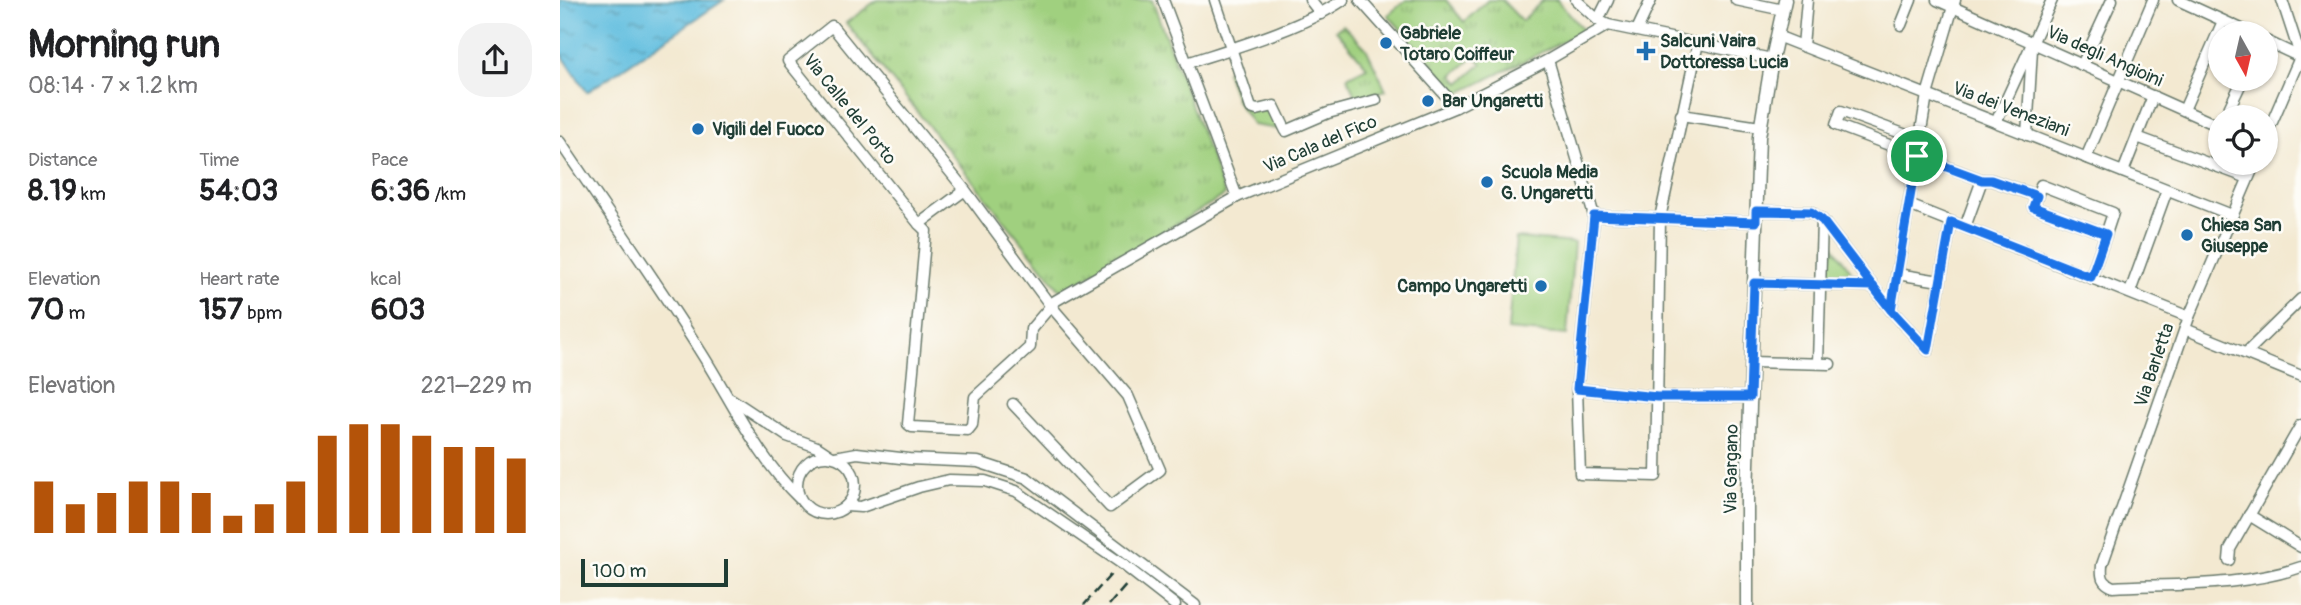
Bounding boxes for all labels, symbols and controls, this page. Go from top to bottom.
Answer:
text: Morning run [28,21,220,69]
street label: Via degli Angioini [2043,21,2166,92]
north arrow [2208,21,2278,91]
map controls [2208,21,2278,175]
place label: Gabriele Totaro Coiffeur [1399,22,1515,66]
button: share [458,23,532,97]
place label: Salcuni Vaira Dottoressa Lucia [1660,30,1789,74]
marker: Gabriele Totaro Coiffeur [1378,35,1394,51]
marker: Salcuni Vaira Dottoressa Lucia [1638,43,1654,59]
street label: Via Calle del Porto [798,49,902,170]
text: 08:14 · 7 × 1.2 km [28,71,198,100]
street label: Via dei Veneziani [1949,77,2073,142]
place label: Bar Ungaretti [1442,90,1543,113]
marker: Bar Ungaretti [1420,93,1436,109]
button: locate [2208,105,2278,175]
street label: Via Cala del Fico [1260,110,1381,179]
place label: Vigili del Fuoco [712,118,824,141]
marker: Vigili del Fuoco [690,121,706,137]
pin [1887,126,1947,186]
icon: arrive [1898,137,1936,175]
text: Distance [28,148,97,172]
text: Time [199,148,239,172]
text: Pace [371,148,408,172]
place label: Scuola Media G. Ungaretti [1501,161,1599,205]
text: 8.19 [28,172,77,209]
text: 54:03 [199,172,278,209]
text: 6:36 [371,172,430,209]
marker: Scuola Media G. Ungaretti [1479,174,1495,190]
text: km [77,182,106,206]
text: /km [430,182,466,206]
place label: Chiesa San Giuseppe [2201,214,2282,258]
marker: Chiesa San Giuseppe [2179,227,2195,243]
text: Elevation [28,267,100,291]
text: Heart rate [199,267,279,291]
text: kcal [371,267,402,291]
place label: Campo Ungaretti [1397,275,1527,298]
marker: Campo Ungaretti [1533,278,1549,294]
text: 70 [28,291,64,328]
text: 157 [199,291,243,328]
text: 603 [371,291,425,328]
text: m [64,301,85,325]
text: bpm [243,301,283,325]
street label: Via Barletta [2129,320,2180,410]
text: Elevation [28,371,116,400]
text: 221–229 m [421,371,532,400]
street label: Via Gargano [1719,423,1744,514]
scale bar [581,556,728,588]
text: 100 m [592,559,646,583]

